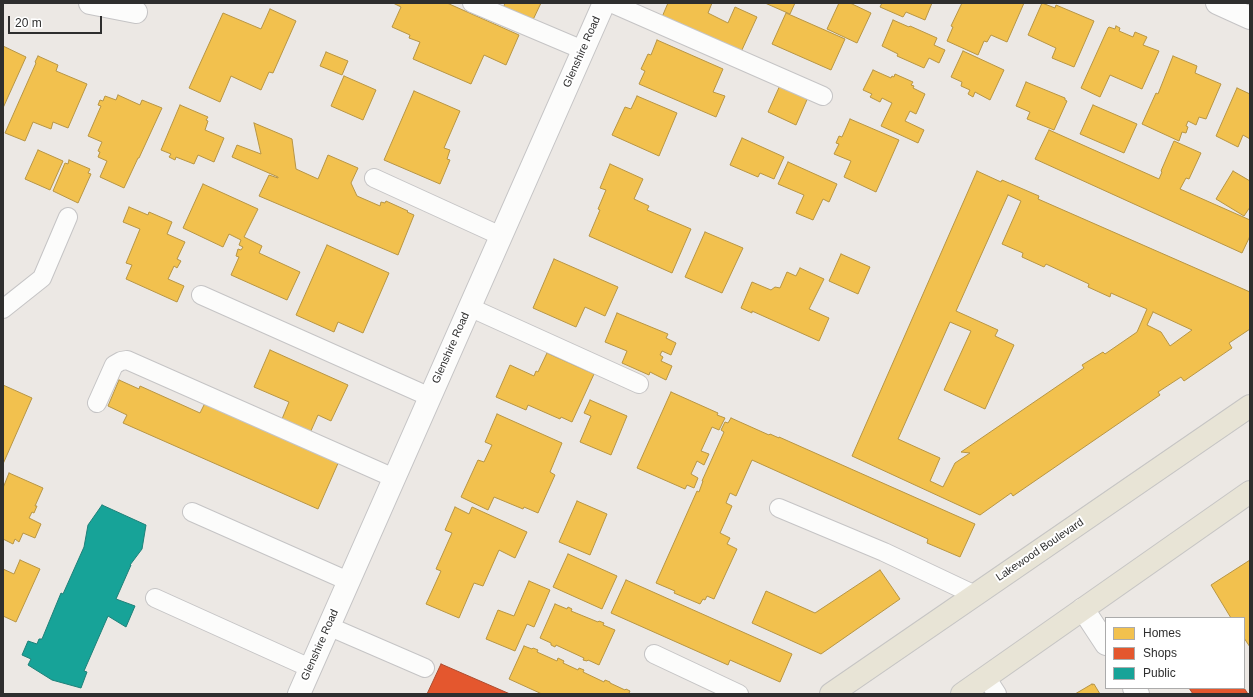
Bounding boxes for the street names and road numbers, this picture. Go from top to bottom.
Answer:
street label: Glenshire Road [560,14,604,90]
street label: Glenshire Road [429,310,473,386]
street label: Lakewood Boulevard [994,516,1086,584]
street label: Glenshire Road [298,607,342,683]

